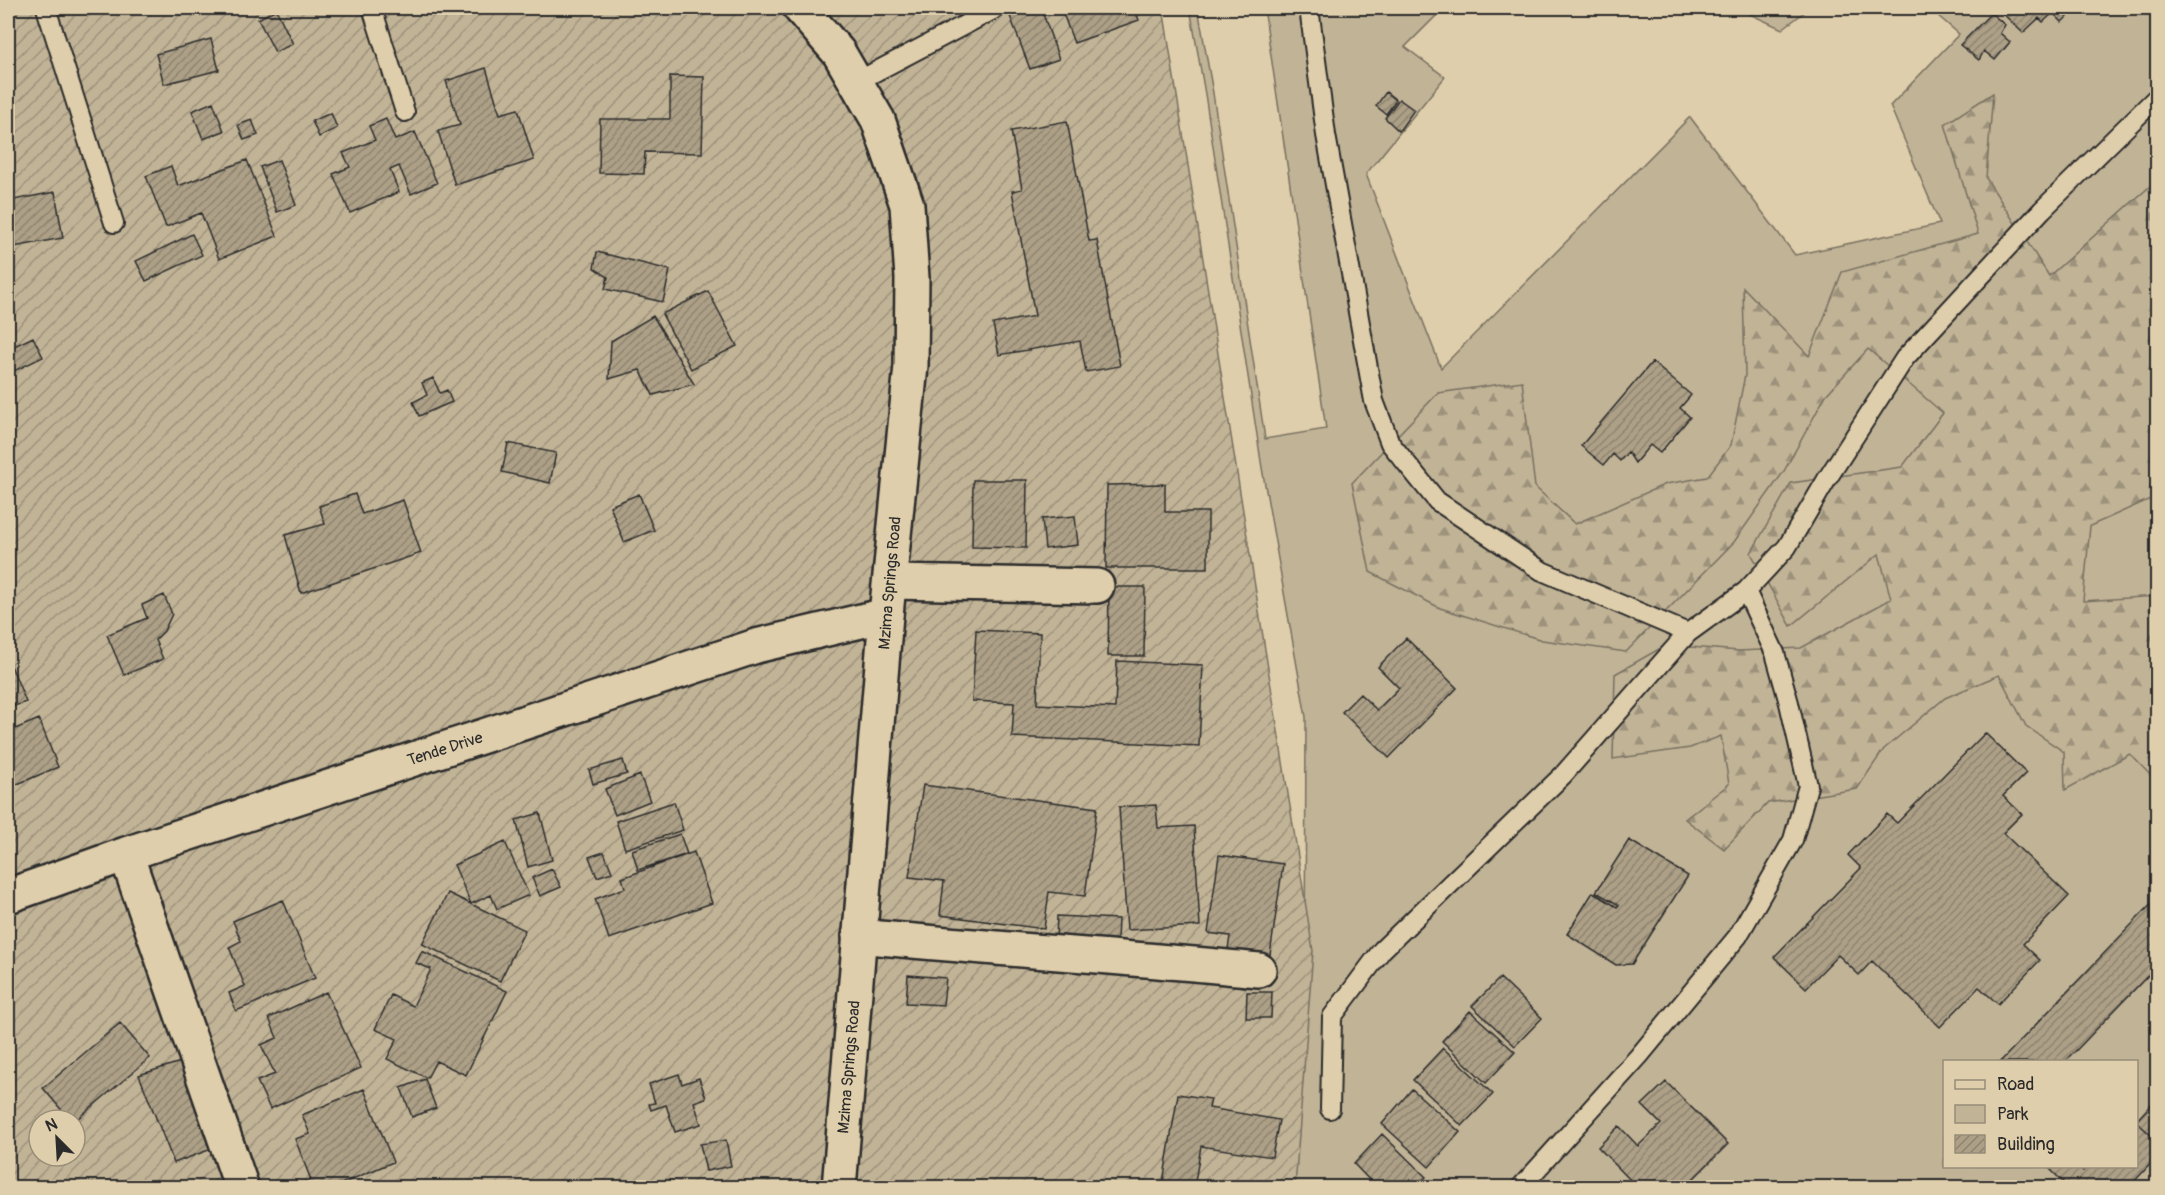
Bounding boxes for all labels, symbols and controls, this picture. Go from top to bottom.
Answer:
street label: Mzima Springs Road [874,516,906,650]
street label: Tende Drive [405,727,485,771]
street label: Mzima Springs Road [833,1000,865,1134]
legend [1943,1060,2138,1168]
text: Road [1997,1073,2034,1096]
text: Park [1997,1103,2029,1126]
north arrow [27,1108,87,1168]
text: N [42,1114,60,1137]
text: Building [1997,1133,2055,1156]

